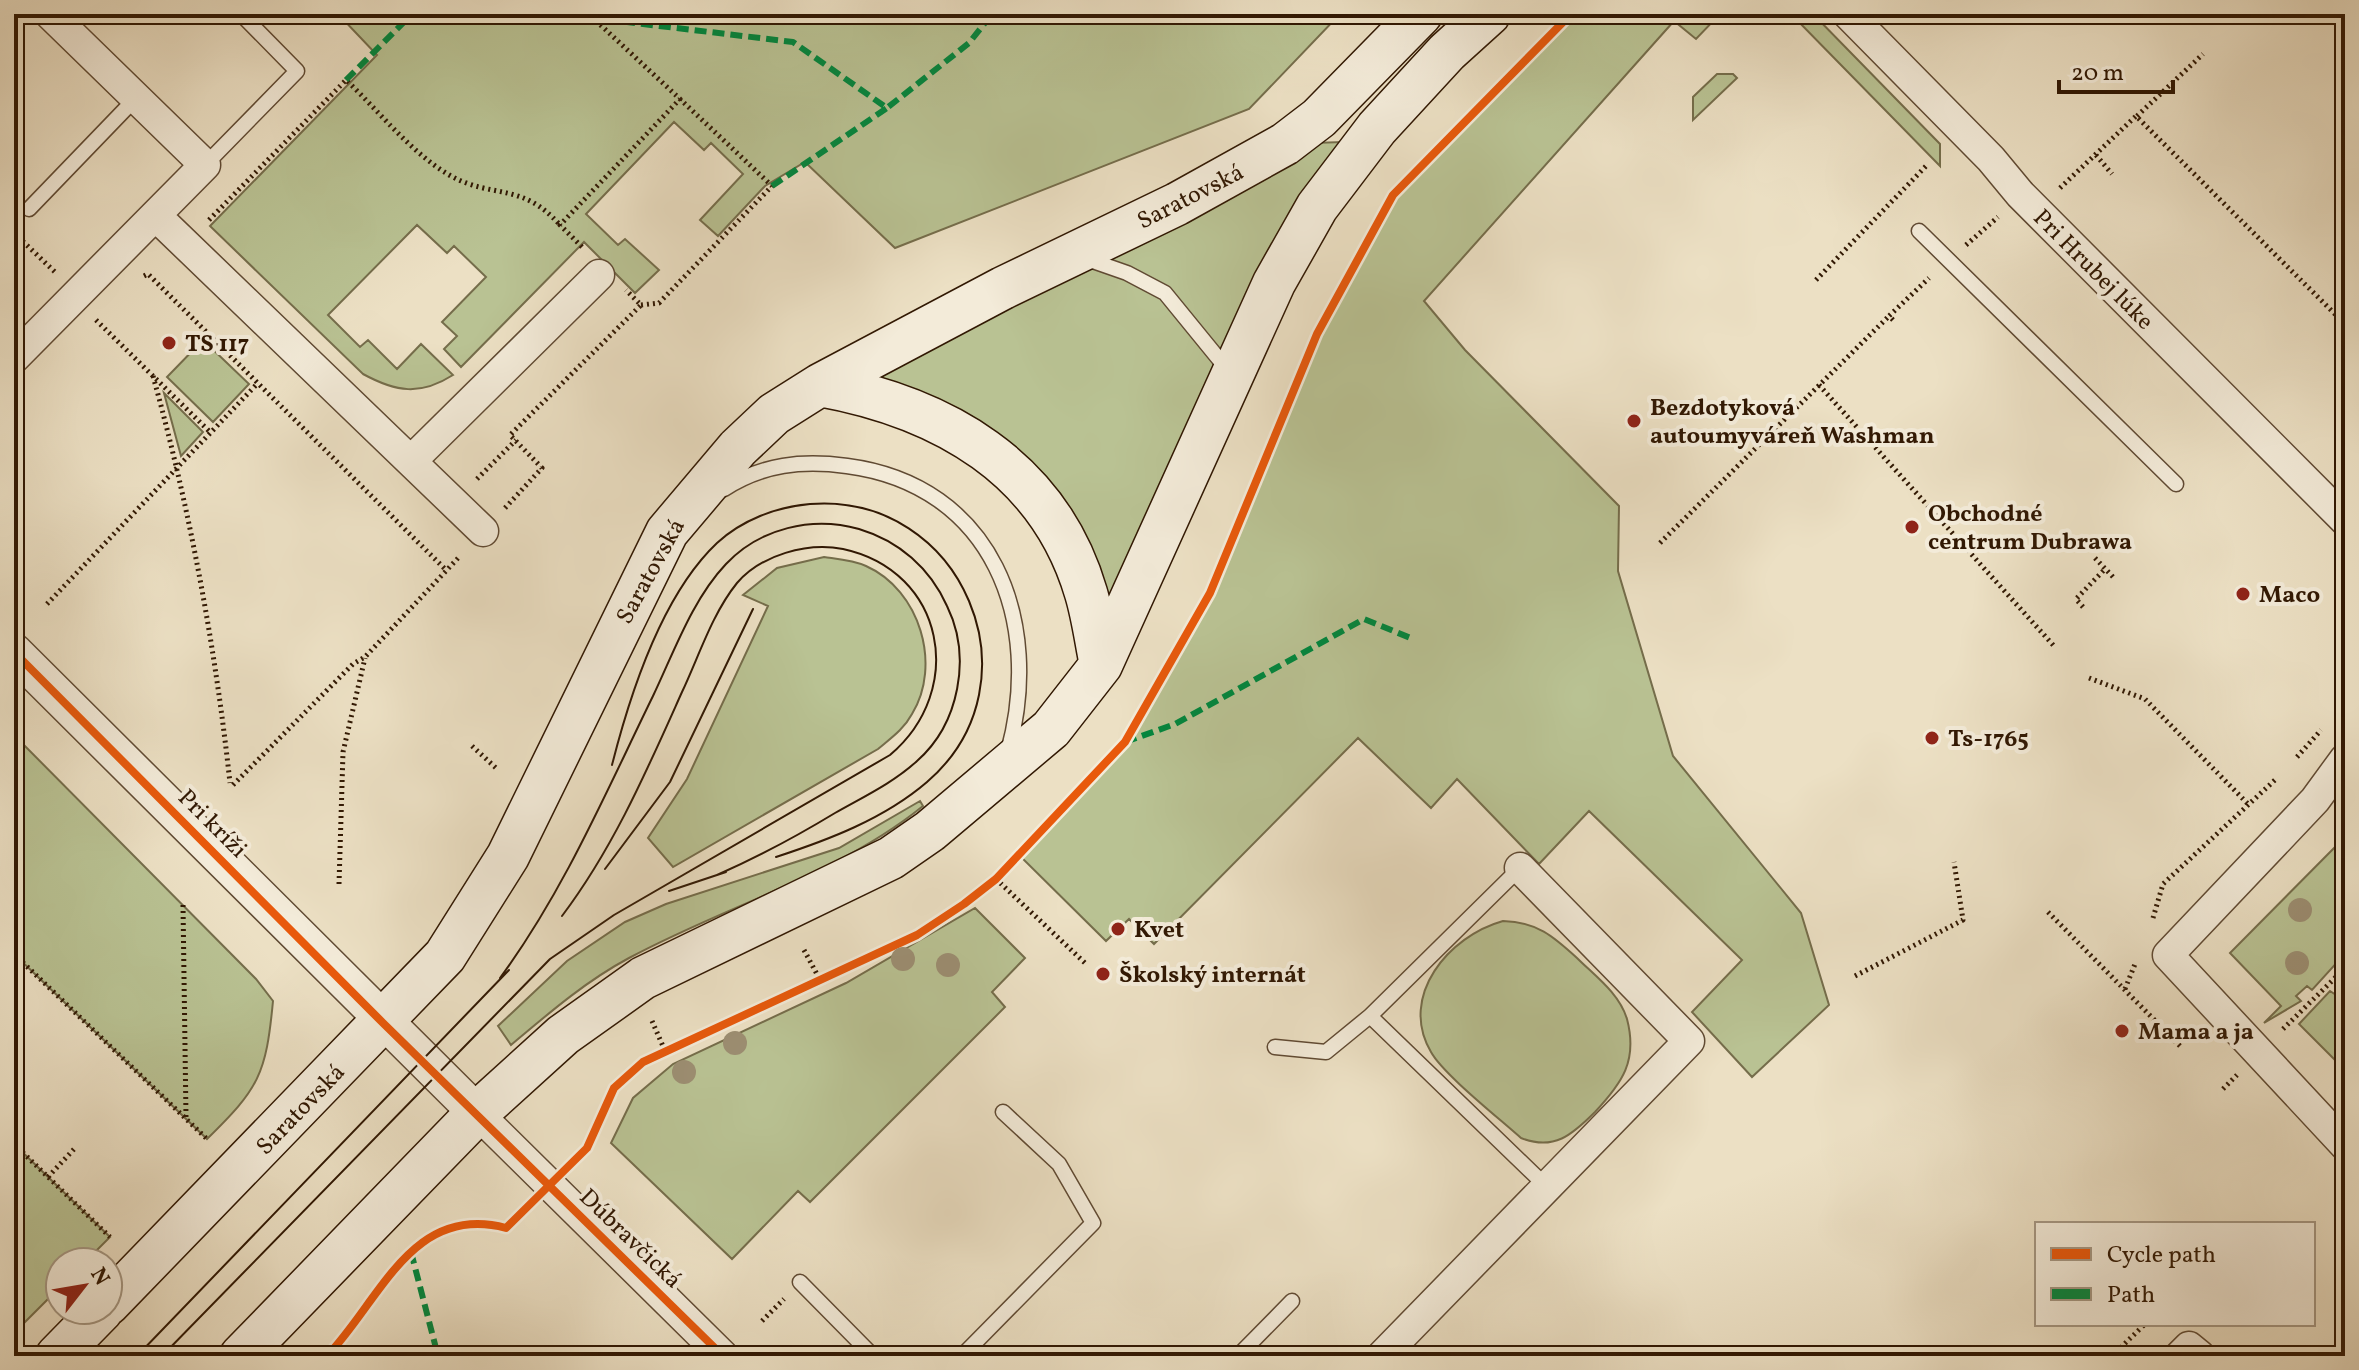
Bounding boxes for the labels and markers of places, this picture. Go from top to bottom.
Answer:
place label: TS 117 [185,328,249,362]
marker: TS 117 [160,334,178,352]
place label: Bezdotyková autoumyváreň Washman [1650,392,1935,454]
marker: Bezdotyková autoumyváreň Washman [1625,412,1643,430]
place label: Obchodné centrum Dubrawa [1928,498,2132,560]
marker: Obchodné centrum Dubrawa [1903,518,1921,536]
place label: Maco [2259,579,2320,613]
marker: Maco [2234,585,2252,603]
place label: Ts-1765 [1948,723,2029,757]
marker: Ts-1765 [1923,729,1941,747]
place label: Kvet [1134,914,1184,948]
marker: Kvet [1109,920,1127,938]
place label: Školský internát [1119,959,1306,993]
marker: Školský internát [1094,965,1112,983]
place label: Mama a ja [2138,1016,2254,1050]
marker: Mama a ja [2113,1022,2131,1040]

